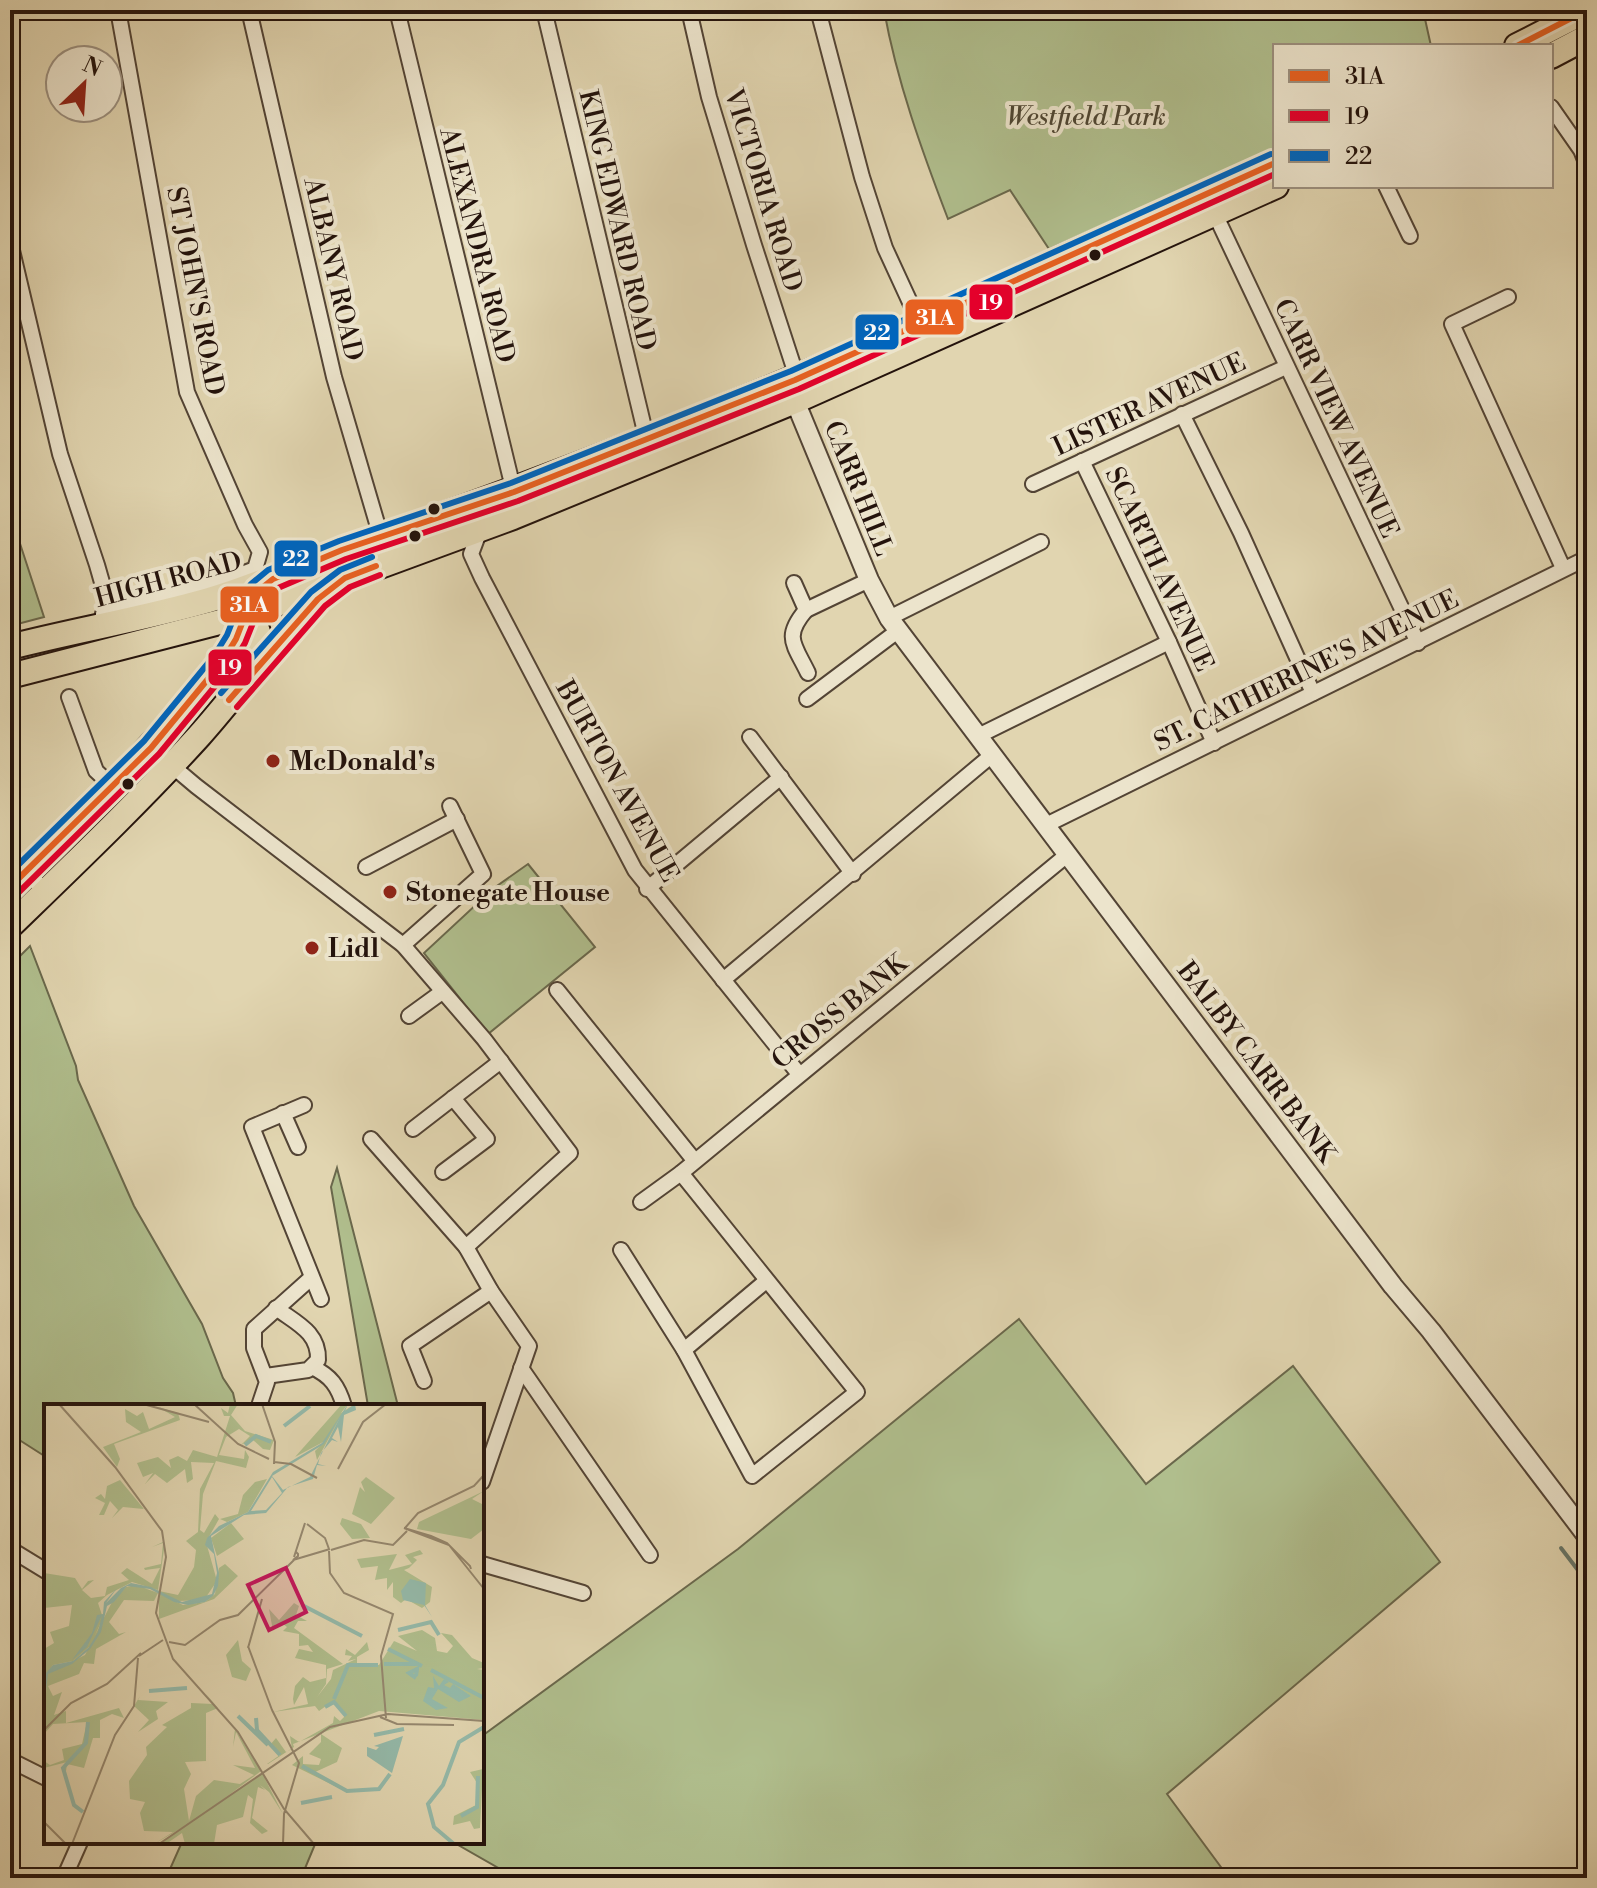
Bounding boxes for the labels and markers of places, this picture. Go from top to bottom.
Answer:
unlabelled marker [1087,247,1103,263]
unlabelled marker [426,501,442,517]
unlabelled marker [407,528,423,544]
place label: McDonald's [289,746,435,778]
marker: McDonald's [264,752,282,770]
unlabelled marker [120,776,136,792]
place label: Stonegate House [406,877,610,909]
marker: Stonegate House [381,883,399,901]
place label: Lidl [328,933,379,965]
marker: Lidl [303,939,321,957]

